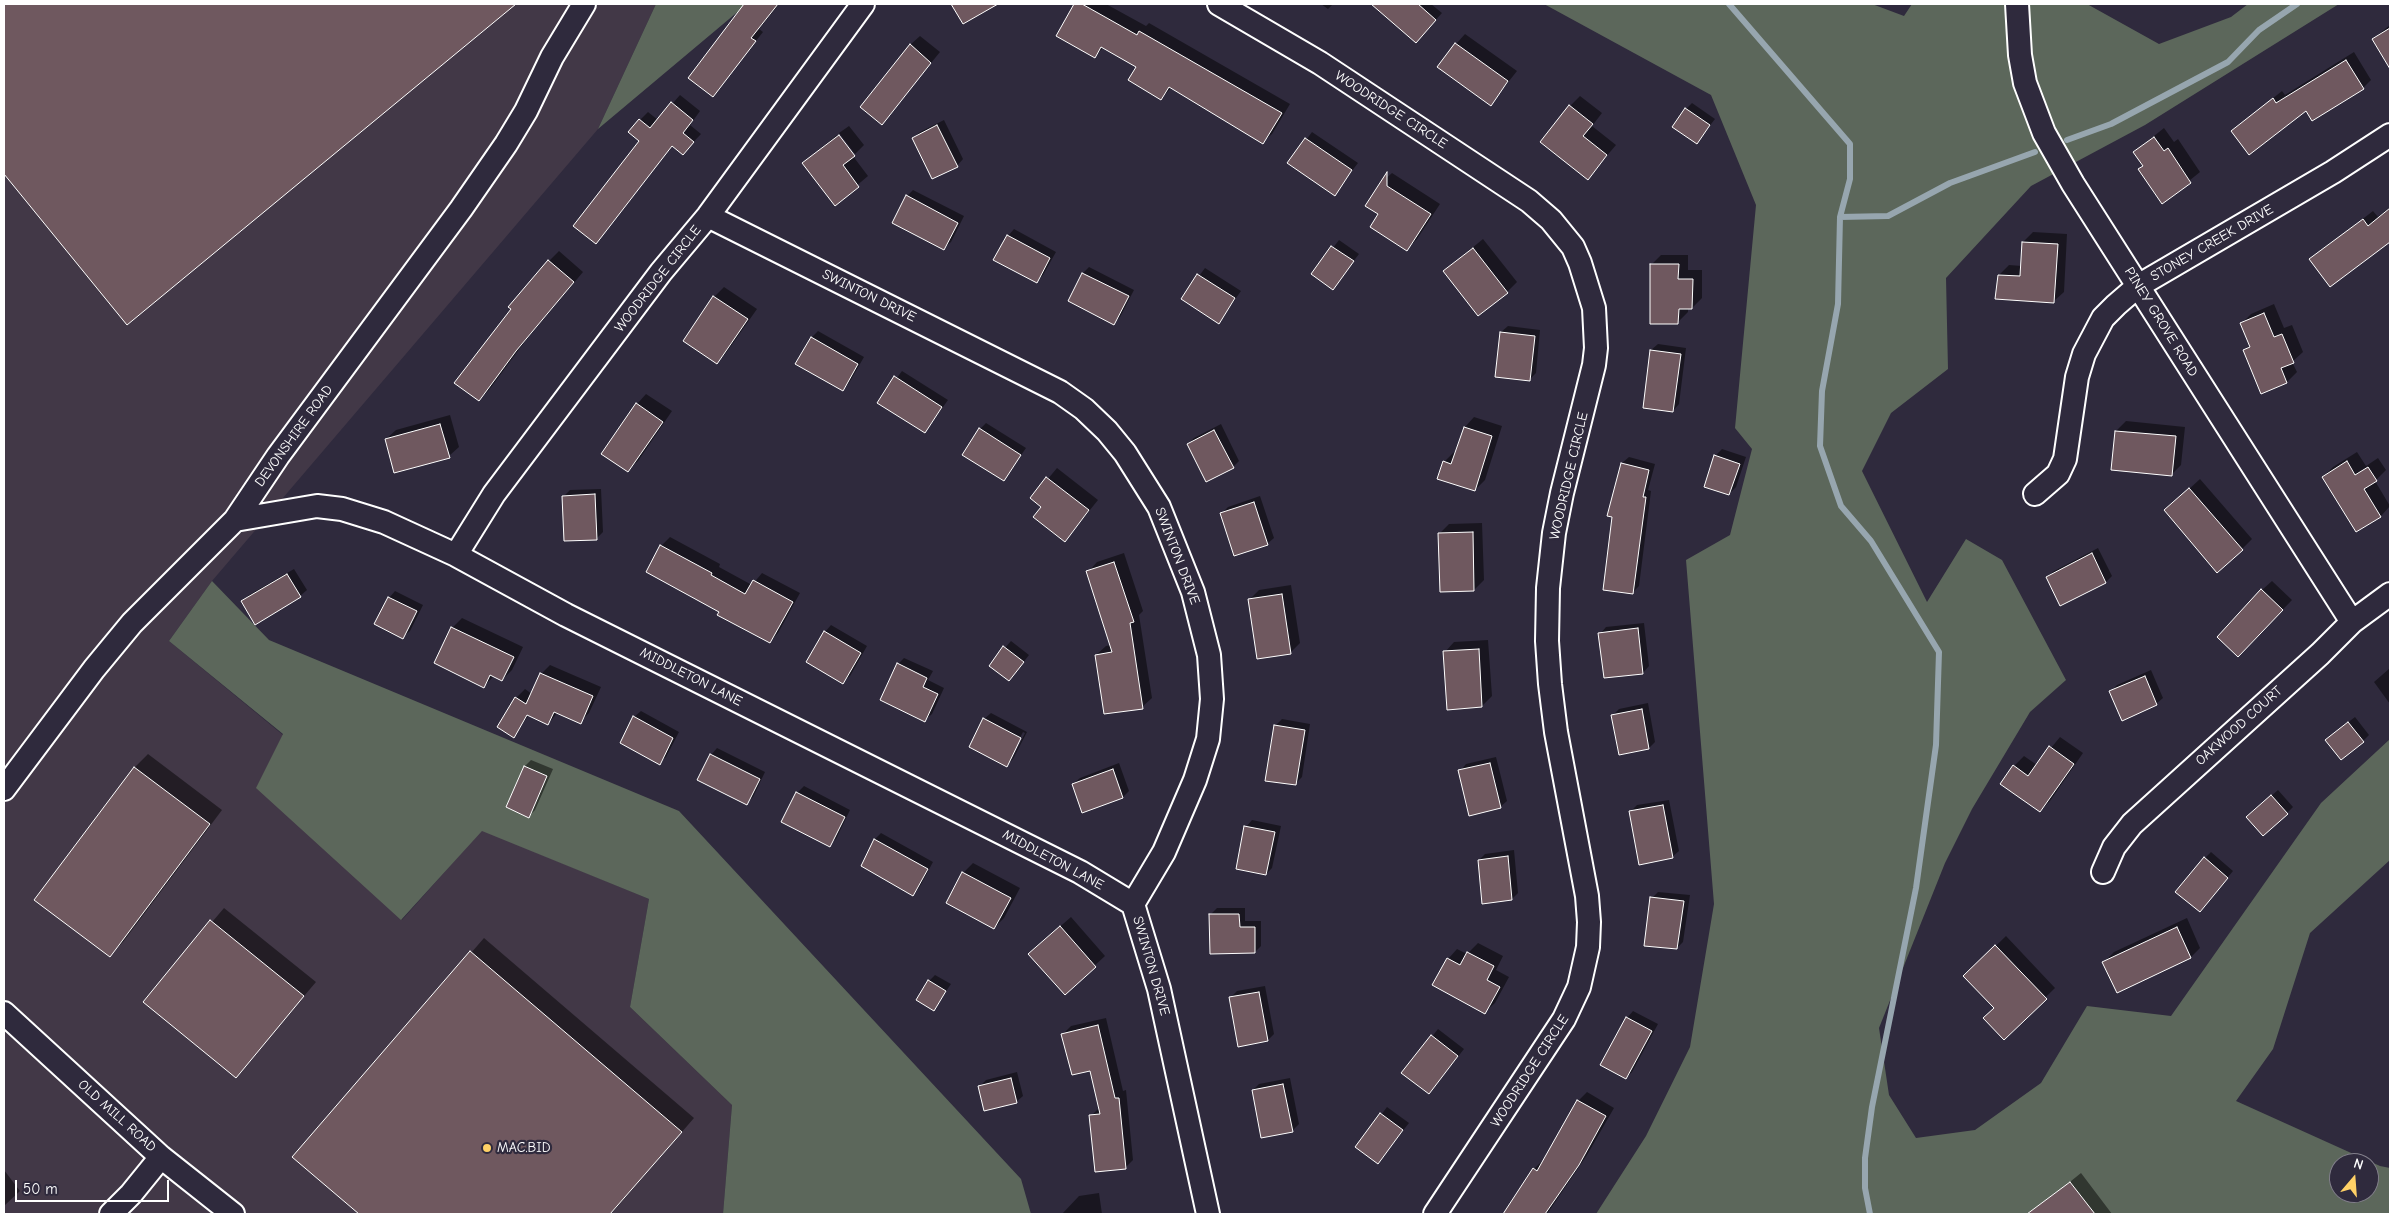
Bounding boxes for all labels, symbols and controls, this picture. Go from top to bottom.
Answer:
street label: WOODRIDGE CIRCLE [1332,67,1450,153]
street label: STONEY CREEK DRIVE [2148,201,2276,285]
street label: WOODRIDGE CIRCLE [611,222,705,336]
street label: PINEY GROVE ROAD [2121,264,2201,380]
street label: SWINTON DRIVE [819,266,919,326]
street label: DEVONSHIRE ROAD [251,382,337,490]
street label: WOODRIDGE CIRCLE [1546,410,1592,542]
street label: SWINTON DRIVE [1151,505,1203,607]
street label: MIDDLETON LANE [637,644,745,710]
street label: OAKWOOD COURT [2192,683,2286,769]
street label: MIDDLETON LANE [999,826,1107,894]
street label: SWINTON DRIVE [1129,914,1173,1018]
street label: WOODRIDGE CIRCLE [1487,1012,1573,1130]
street label: OLD MILL ROAD [74,1076,160,1156]
place label: MAC.BID [497,1140,551,1156]
marker: MAC.BID [481,1142,493,1154]
north arrow [2329,1153,2379,1203]
text: N [2352,1155,2365,1174]
scale bar [18,1170,171,1202]
text: 50 m [23,1180,58,1198]

